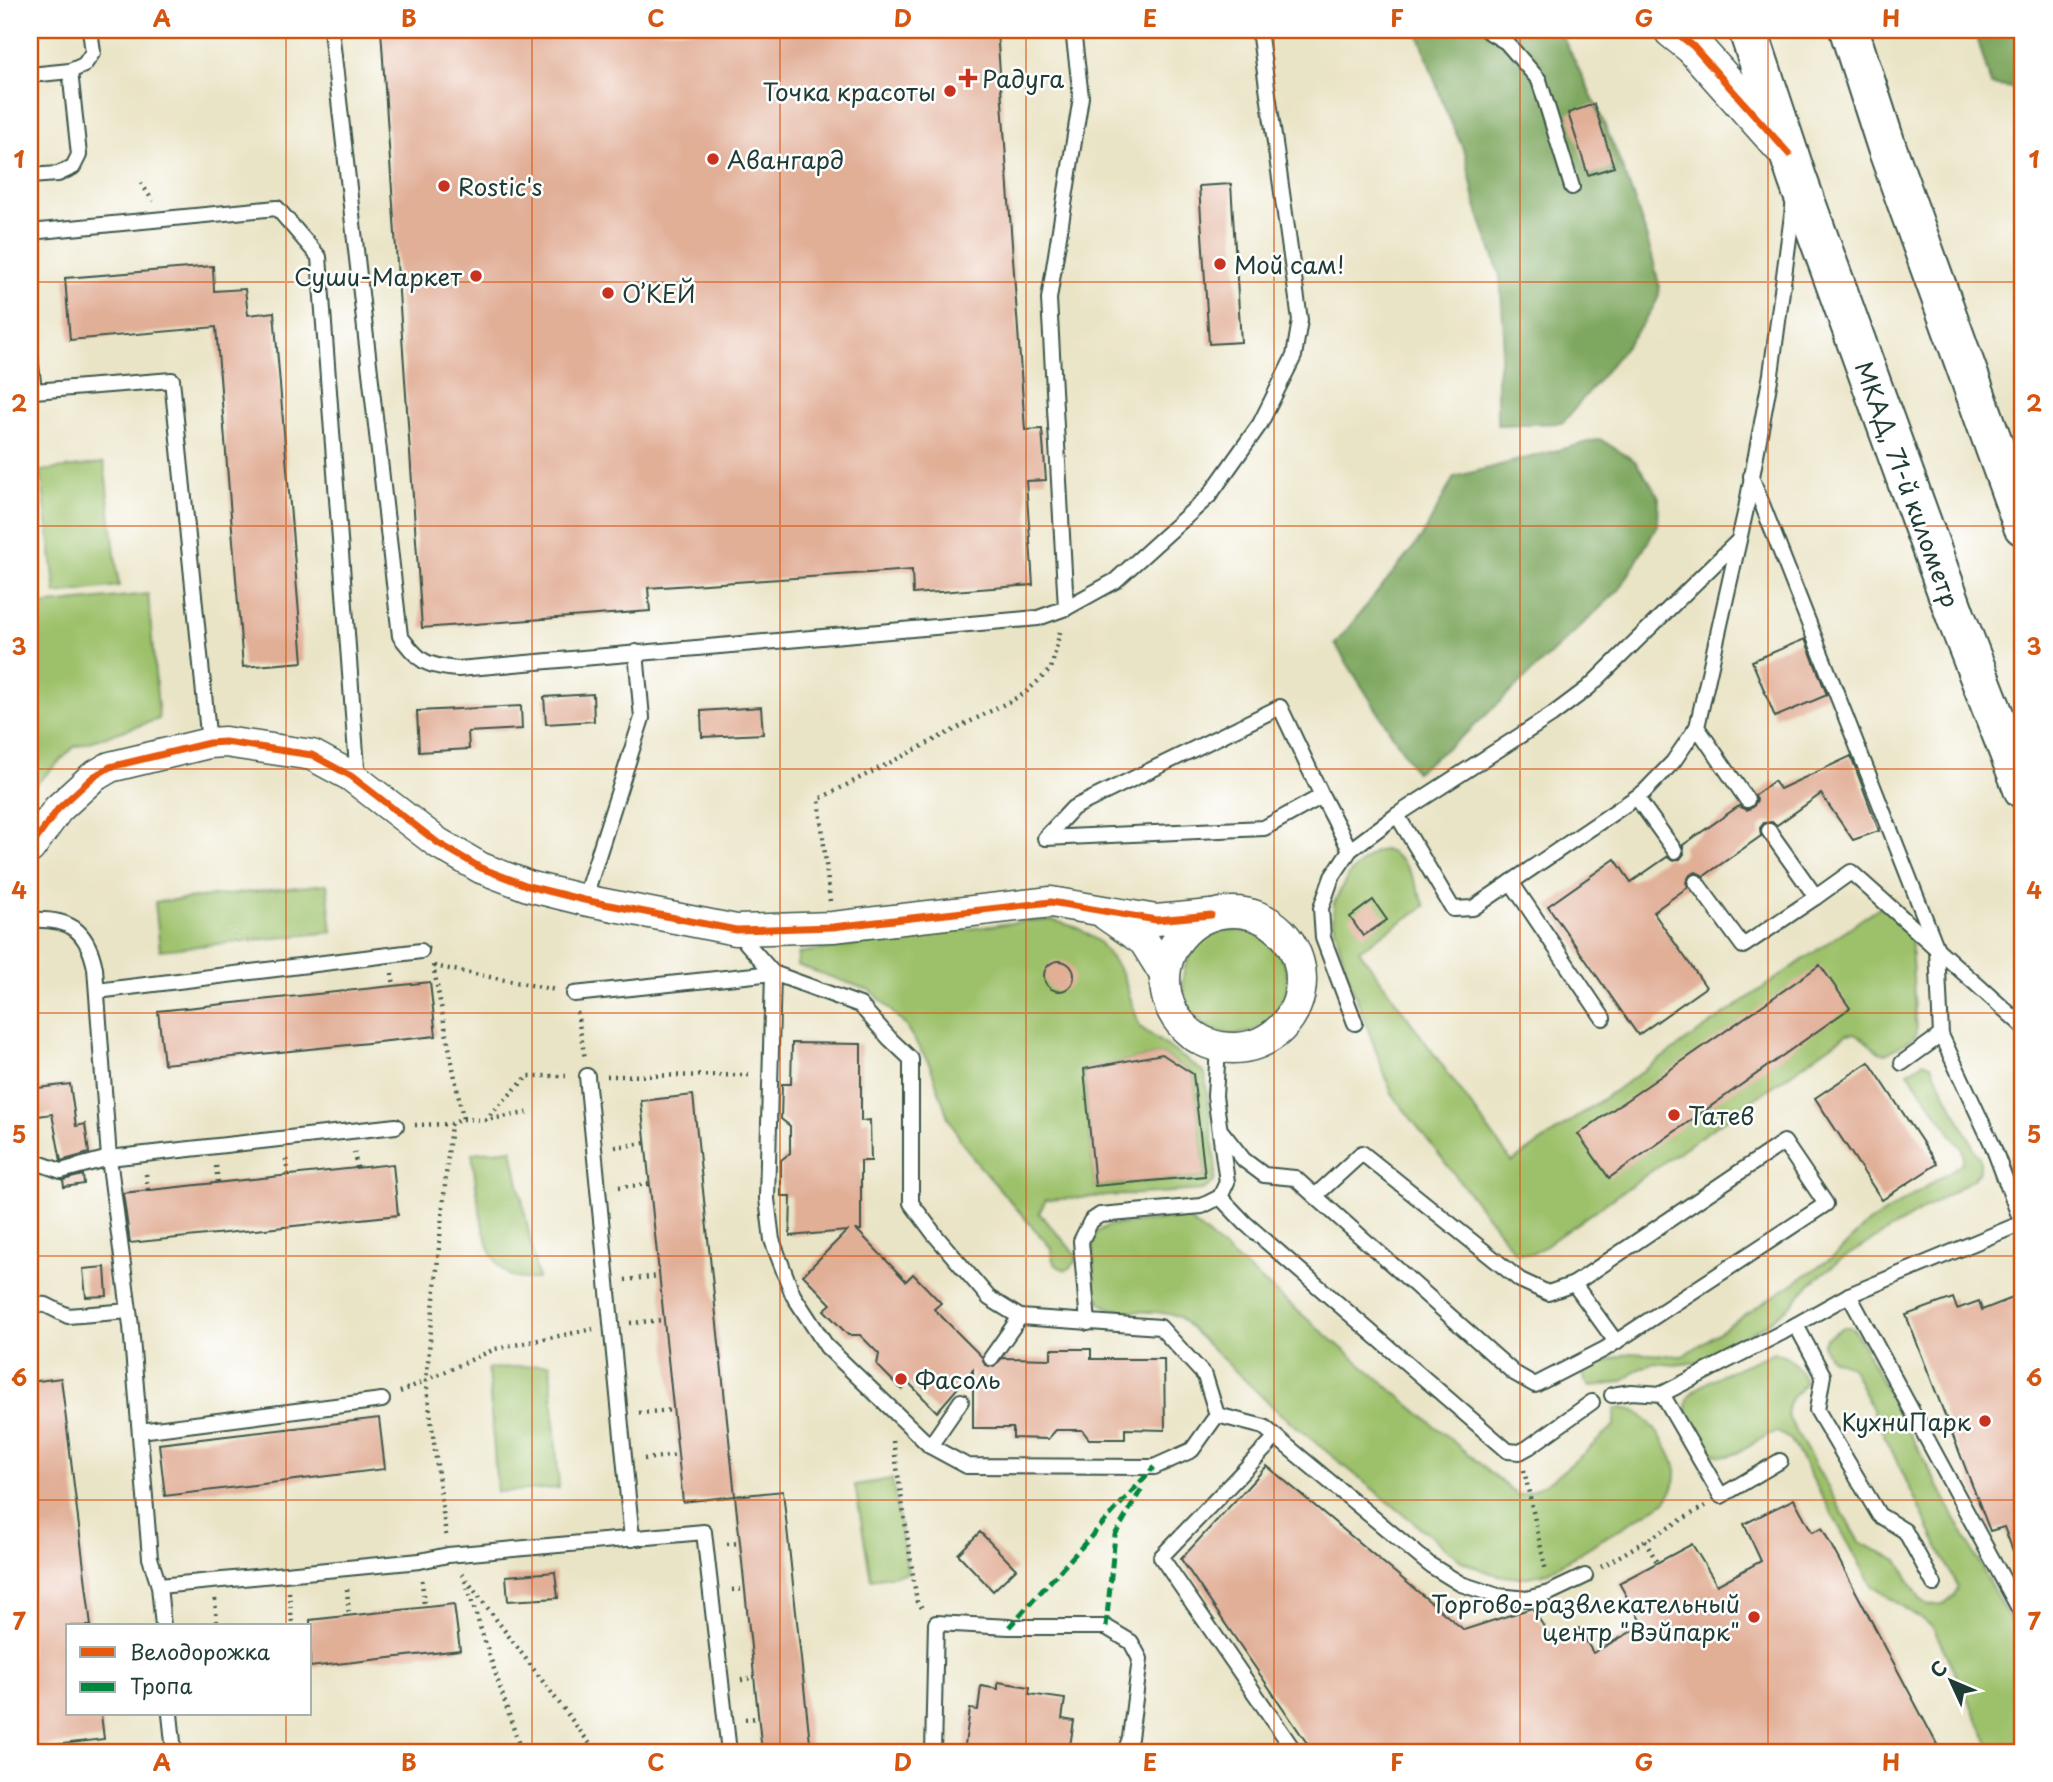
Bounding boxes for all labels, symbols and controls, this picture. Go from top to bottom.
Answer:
text: A [153,0,171,35]
text: B [401,0,417,35]
text: C [647,0,665,35]
text: D [894,0,912,35]
text: E [1143,0,1157,35]
text: F [1390,0,1404,35]
text: G [1635,0,1653,35]
text: H [1882,0,1900,35]
place label: Радуга [982,60,1064,96]
marker: Радуга [960,70,976,86]
place label: Точка красоты [762,73,936,109]
marker: Точка красоты [942,83,958,99]
text: 1 [14,141,25,176]
place label: Авангард [727,141,844,177]
text: 1 [2029,141,2040,176]
marker: Авангард [705,151,721,167]
place label: Rostic's [458,168,542,204]
marker: Rostic's [436,178,452,194]
place label: Мой сам! [1234,246,1344,282]
marker: Мой сам! [1212,256,1228,272]
place label: Суши-Маркет [294,258,462,294]
marker: Суши-Маркет [468,268,484,284]
place label: О’КЕЙ [622,275,696,311]
marker: О’КЕЙ [600,285,616,301]
street label: МКАД, 71-й километр [1847,356,1969,612]
text: 2 [11,385,27,420]
text: 2 [2026,385,2042,420]
text: 3 [11,628,27,663]
text: 3 [2026,628,2042,663]
text: 4 [11,872,27,907]
text: 4 [2026,872,2042,907]
place label: Татев [1688,1097,1754,1133]
marker: Татев [1666,1107,1682,1123]
text: 5 [12,1116,26,1151]
text: 5 [2027,1116,2041,1151]
text: 6 [11,1359,27,1394]
text: 6 [2026,1359,2042,1394]
place label: Фасоль [915,1361,1001,1397]
marker: Фасоль [893,1371,909,1387]
place label: КухниПарк [1842,1403,1972,1439]
marker: КухниПарк [1977,1413,1993,1429]
place label: Торгово-развлекательный центр "Вэйпарк" [1431,1585,1740,1649]
text: 7 [12,1603,26,1638]
text: 7 [2027,1603,2041,1638]
marker: Торгово-развлекательный центр "Вэйпарк" [1746,1609,1762,1625]
legend [66,1624,312,1716]
text: Велодорожка [130,1635,271,1667]
north arrow [1916,1646,1986,1716]
text: С [1923,1654,1953,1683]
text: Тропа [130,1669,192,1701]
text: A [153,1744,171,1779]
text: B [401,1744,417,1779]
text: C [647,1744,665,1779]
text: D [894,1744,912,1779]
text: E [1143,1744,1157,1779]
text: F [1390,1744,1404,1779]
text: G [1635,1744,1653,1779]
text: H [1882,1744,1900,1779]

